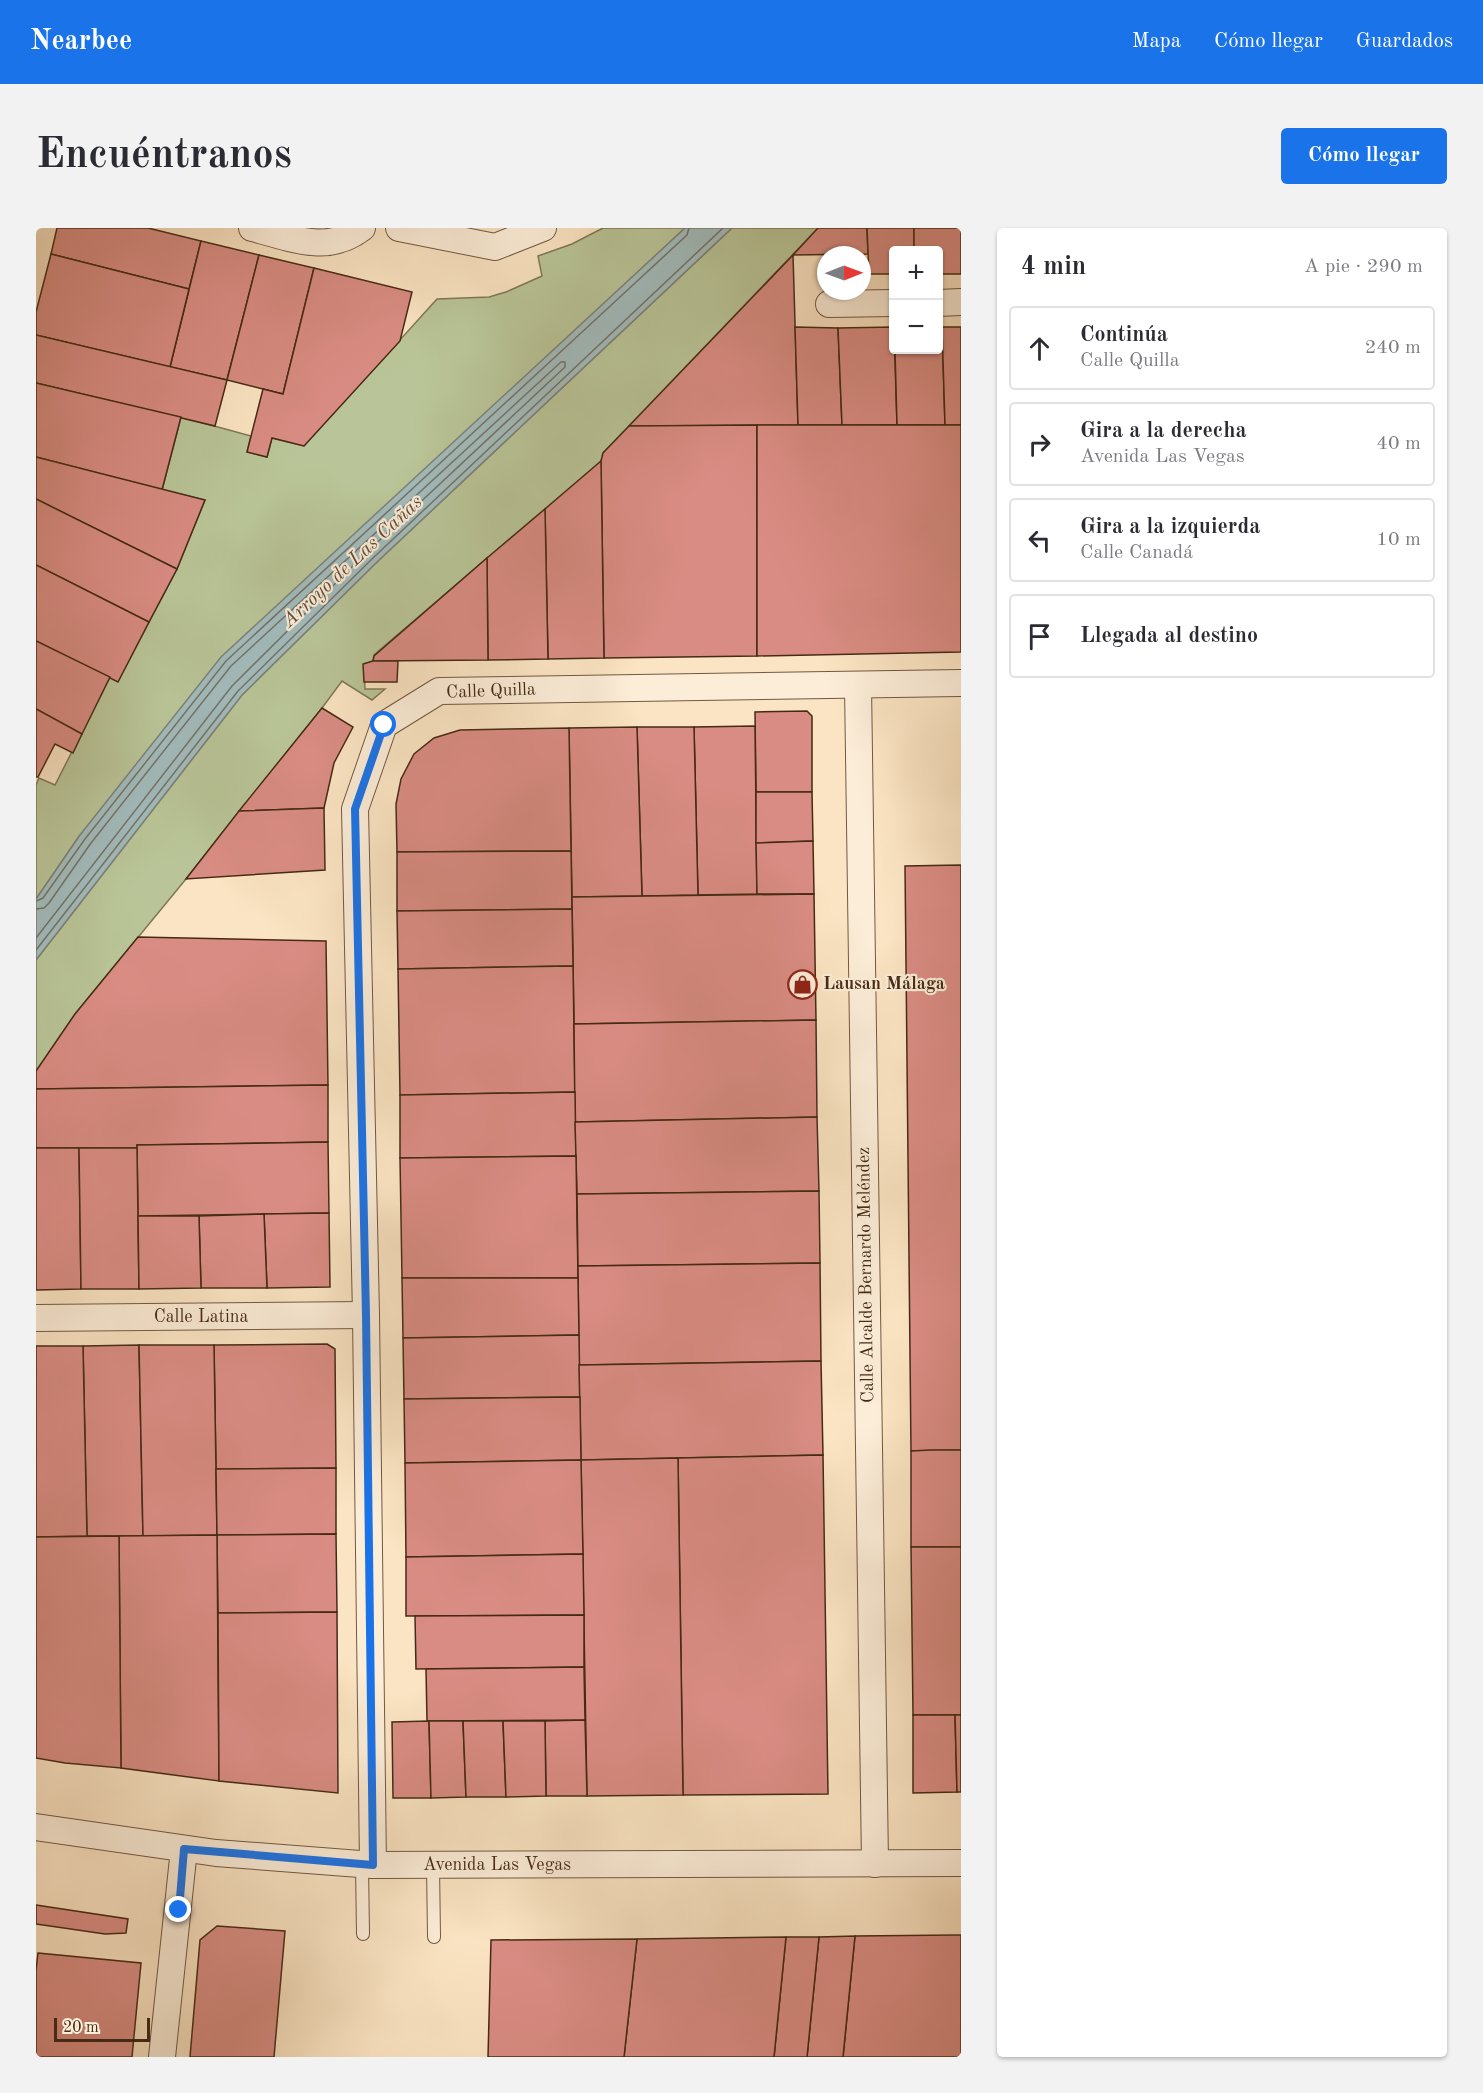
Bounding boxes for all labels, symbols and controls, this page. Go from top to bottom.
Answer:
text: Nearbee [30,28,132,56]
text: Mapa [1132,31,1181,52]
text: Cómo llegar [1214,31,1323,52]
text: Guardados [1356,31,1453,52]
button: Cómo llegar [1281,128,1447,184]
text: Encuéntranos [36,135,292,177]
north arrow [817,246,871,300]
map controls [889,246,943,354]
button: + [889,246,943,300]
text: 4 min [1021,254,1086,280]
text: A pie · 290 m [1304,257,1423,277]
button: − [889,300,943,354]
text: Continúa [1080,324,1168,346]
icon: ahead [1023,332,1056,365]
text: 240 m [1365,338,1421,358]
text: Calle Quilla [1080,351,1180,371]
text: Gira a la derecha [1080,420,1247,442]
icon: right [1023,428,1056,461]
text: 40 m [1376,434,1421,454]
text: Avenida Las Vegas [1080,447,1245,467]
water label: Arroyo de Las Cañas [278,492,427,633]
text: Gira a la izquierda [1080,516,1260,538]
icon: left [1023,524,1056,557]
text: 10 m [1376,530,1421,550]
text: Calle Canadá [1080,543,1193,563]
icon: arrive [1023,620,1056,653]
text: Llegada al destino [1080,625,1258,647]
street label: Calle Quilla [446,680,536,702]
route start [370,711,396,737]
shop icon: Lausan Málaga [786,968,818,1000]
place label: Lausan Málaga [823,975,945,993]
street label: Calle Alcalde Bernardo Meléndez [855,1147,877,1403]
street label: Calle Latina [154,1308,248,1326]
street label: Avenida Las Vegas [423,1856,571,1874]
route end [165,1896,191,1922]
scale bar [54,2015,150,2042]
text: 20 m [63,2020,99,2036]

